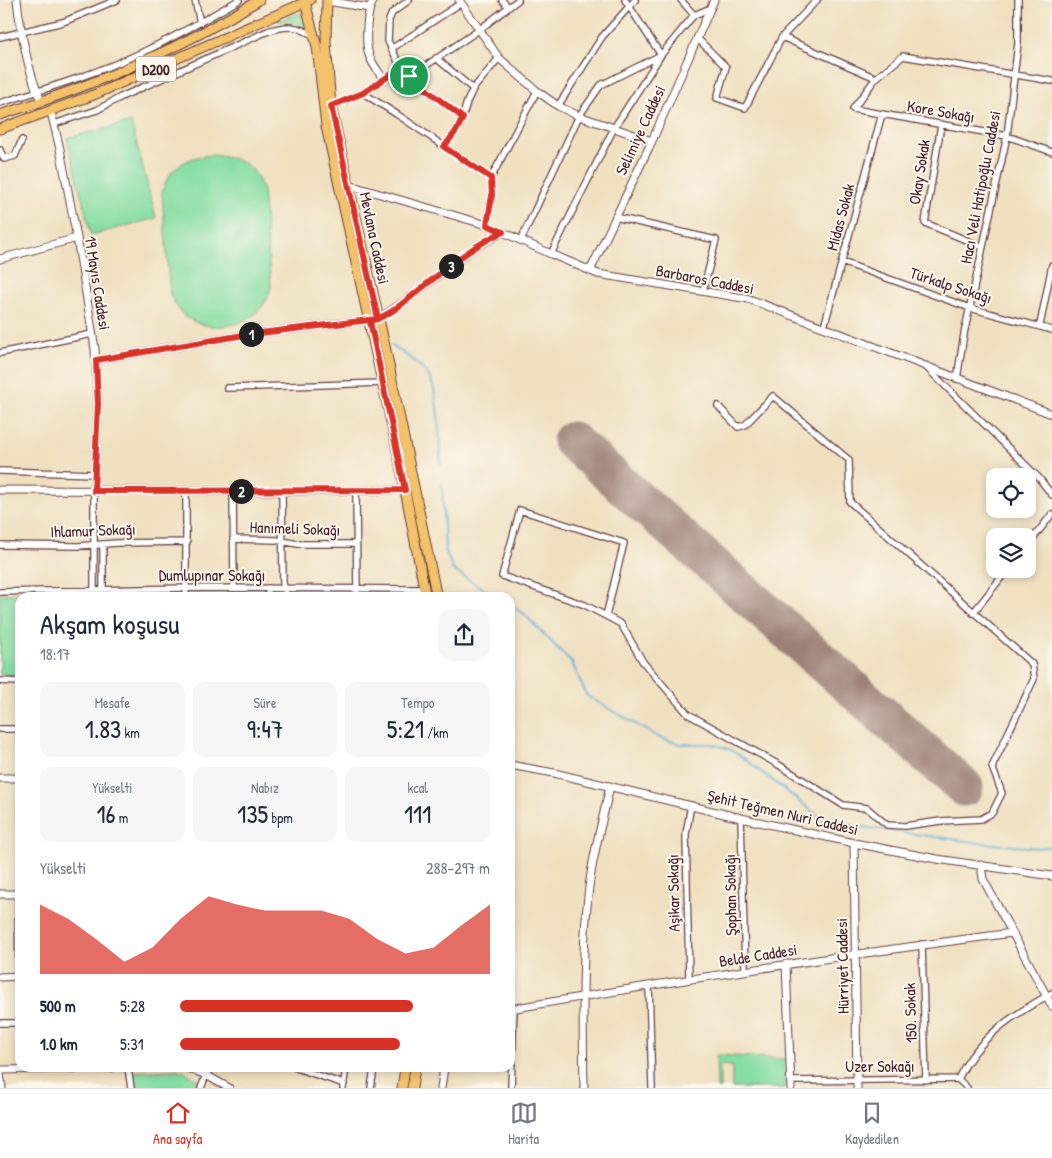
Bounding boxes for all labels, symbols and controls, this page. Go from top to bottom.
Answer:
pin [388,55,430,97]
road number: D200 [136,56,176,82]
icon: arrive [395,62,423,90]
street label: Selimiye Caddesi [610,82,670,178]
street label: Kore Sokağı [905,94,977,128]
street label: Hacı Veli Hatipoğlu Caddesi [954,109,1006,265]
street label: Okay Sokak [903,138,935,206]
street label: Midas Sokak [820,181,860,253]
street label: Mevlana Caddesi [355,190,395,286]
street label: 19 Mayıs Caddesi [80,234,116,332]
pin: 3 [438,254,464,278]
text: 3 [448,257,455,276]
street label: Barbaros Caddesi [654,259,756,299]
street label: Türkalp Sokağı [907,261,995,309]
pin: 1 [238,322,264,346]
text: 1 [249,325,254,344]
map controls [986,468,1036,578]
button: locate [986,468,1036,518]
pin: 2 [228,478,254,504]
text: 2 [238,482,245,501]
street label: Hanımeli Sokağı [249,515,341,541]
street label: Ihlamur Sokağı [50,518,136,542]
button: layers [986,528,1036,578]
street label: Dumlupınar Sokağı [159,564,265,586]
text: Akşam koşusu [40,605,179,643]
button: share [438,609,490,661]
text: 18:17 [40,643,70,665]
text: Mesafe [95,693,130,712]
text: Süre [253,693,276,712]
text: Tempo [401,693,434,712]
text: 1.83 [85,712,121,746]
text: 9:47 [247,712,283,746]
text: 5:21 [387,712,424,746]
text: km [121,723,140,742]
text: /km [424,723,448,742]
text: Yükselti [92,778,132,797]
text: Nabız [251,778,279,797]
text: kcal [407,778,428,797]
street label: Şehit Teğmen Nuri Caddesi [705,784,861,840]
text: 16 [96,797,115,831]
text: 135 [237,797,268,831]
text: 111 [404,797,431,831]
text: m [115,808,128,827]
text: bpm [268,808,293,827]
street label: Aşikar Sokağı [661,854,685,932]
street label: Şophan Sokağı [718,854,742,936]
text: Yükselti [40,857,86,879]
text: 288–297 m [426,857,490,879]
street label: Hürriyet Caddesi [830,918,854,1014]
street label: Belde Caddesi [717,938,799,972]
street label: 150. Sokak [898,982,922,1043]
text: 500 m [40,995,76,1017]
text: 5:28 [120,995,145,1017]
text: 1.0 km [40,1033,78,1055]
text: 5:31 [120,1033,143,1055]
street label: Uzer Sokağı [845,1055,915,1077]
tab: Ana sayfa [153,1099,202,1148]
tab: Harita [508,1099,539,1148]
tab: Kaydedilen [845,1099,899,1148]

